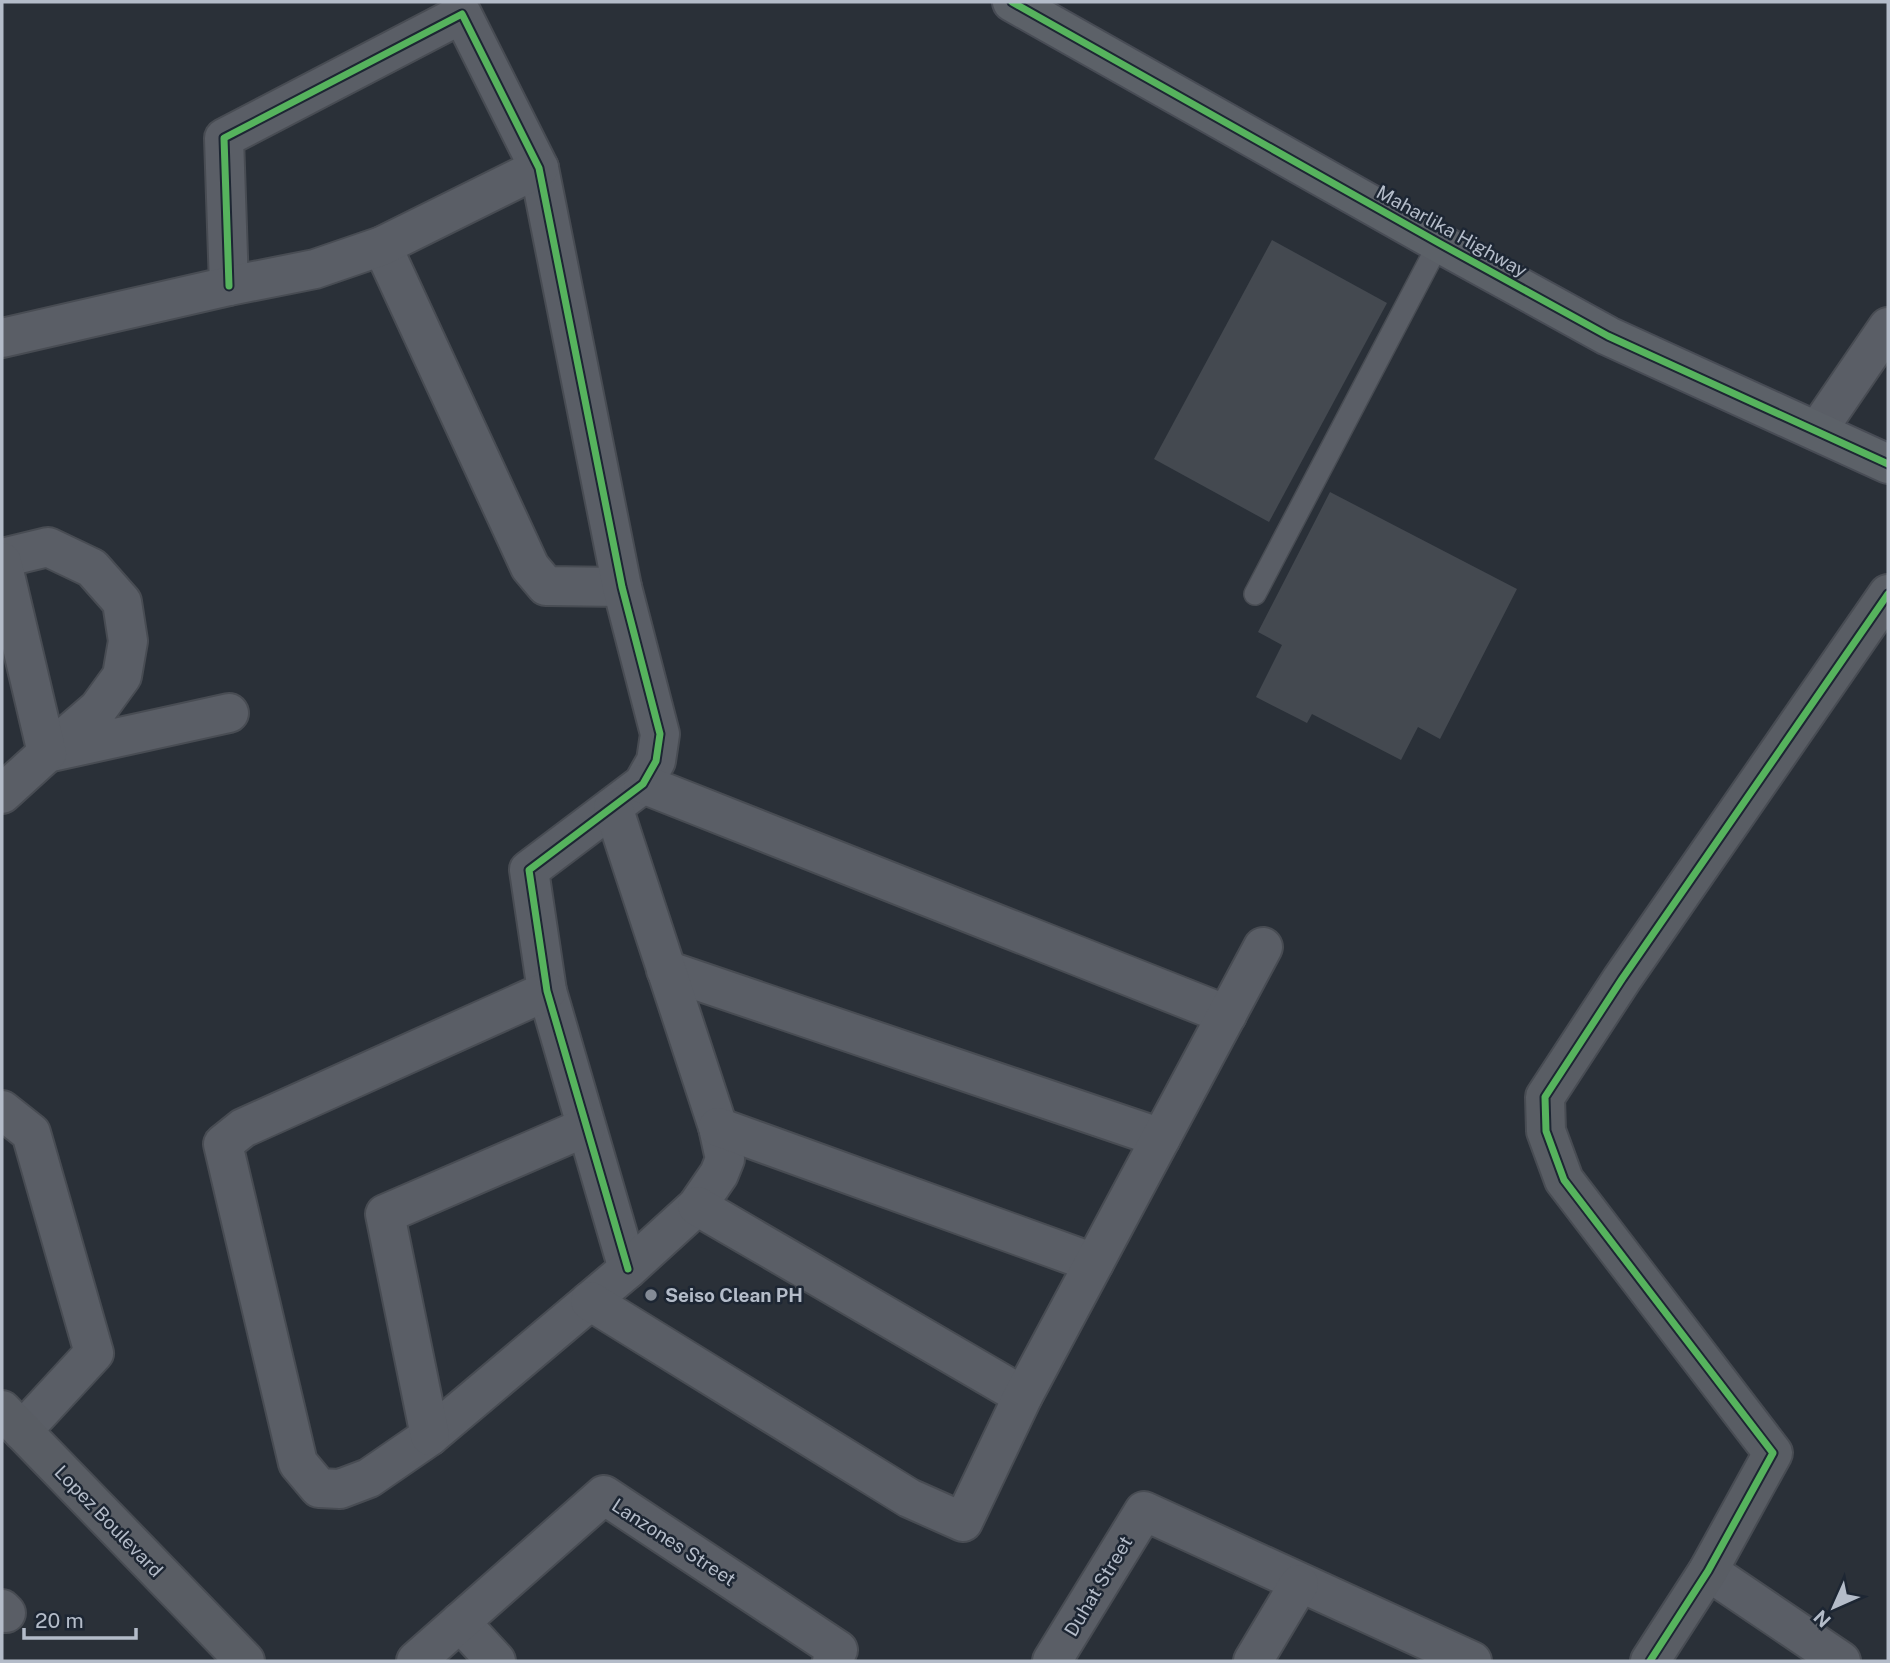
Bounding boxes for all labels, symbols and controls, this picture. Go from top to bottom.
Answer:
street label: Maharlika Highway [1373,180,1531,282]
place label: Seiso Clean PH [665,1284,803,1306]
marker: Seiso Clean PH [643,1287,659,1303]
street label: Lopez Boulevard [50,1461,168,1581]
street label: Lanzones Street [608,1494,740,1590]
street label: Duhat Street [1060,1532,1136,1640]
north arrow [1799,1572,1869,1642]
scale bar [24,1596,136,1640]
text: N [1809,1606,1835,1632]
text: 20 m [35,1608,84,1633]

